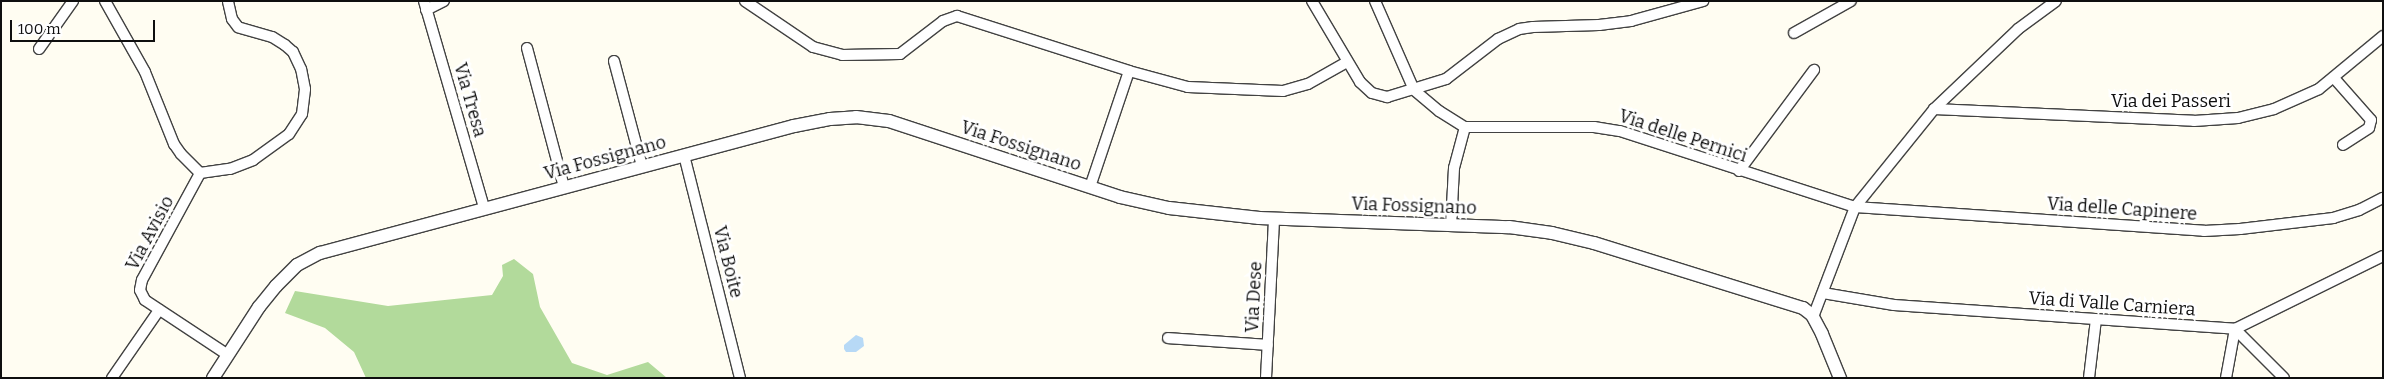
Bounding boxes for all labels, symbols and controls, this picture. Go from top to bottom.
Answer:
scale bar [12,10,158,42]
text: 100 m [18,20,61,38]
street label: Via Tresa [449,60,491,140]
street label: Via dei Passeri [2111,90,2231,112]
street label: Via delle Pernici [1616,105,1750,167]
street label: Via Fossignano [958,116,1084,176]
street label: Via Fossignano [542,131,668,185]
street label: Via Avisio [121,192,179,274]
street label: Via Fossignano [1351,193,1477,219]
street label: Via delle Capinere [2046,193,2198,225]
street label: Via Boite [709,224,747,300]
street label: Via Dese [1241,261,1267,333]
street label: Via di Valle Carniera [2028,287,2196,321]

